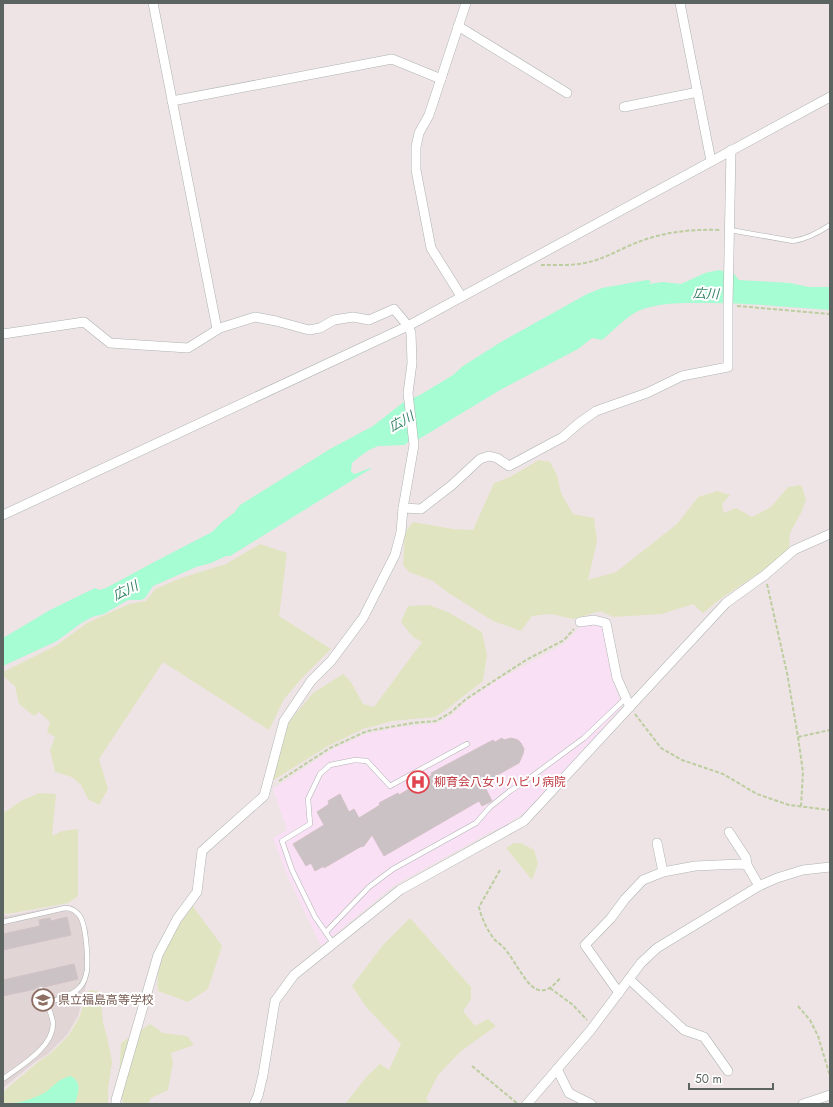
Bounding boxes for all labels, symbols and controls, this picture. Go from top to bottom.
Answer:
water label: 広川 [693,284,721,304]
water label: 広川 [385,406,419,436]
water label: 広川 [109,575,143,605]
hospital icon: 柳育会八女リハビリ病院 [405,769,431,795]
place label: 柳育会八女リハビリ病院 [434,773,566,791]
school or university icon: 県立福島高等学校 [30,987,56,1013]
place label: 県立福島高等学校 [58,991,154,1009]
scale bar [689,1065,773,1091]
text: 50 m [695,1070,722,1088]

